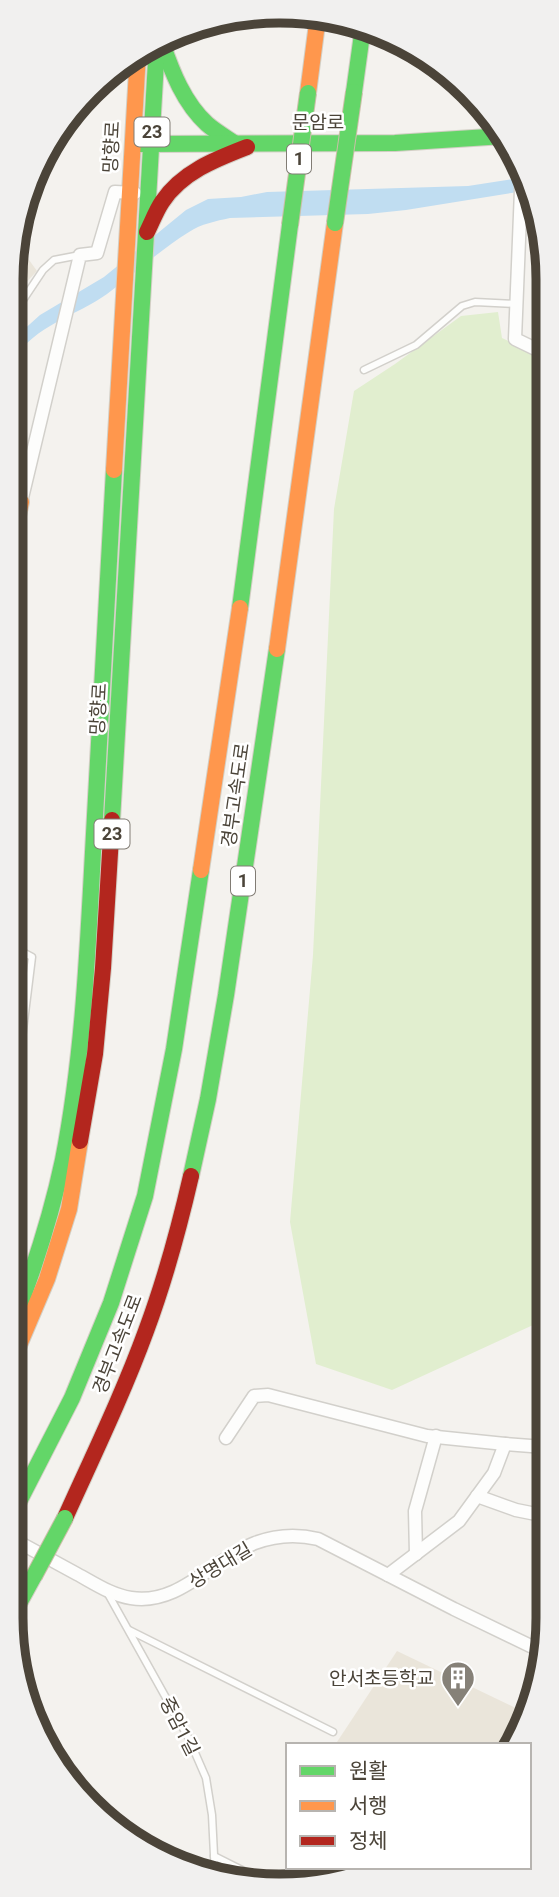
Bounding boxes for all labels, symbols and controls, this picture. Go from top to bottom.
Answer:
street label: 문암로 [292,111,344,134]
road number: 23 [134,118,170,146]
street label: 망향로 [99,120,124,174]
road number: 1 [287,144,311,174]
street label: 망향로 [86,682,111,736]
street label: 경부고속도로 [217,742,254,849]
road number: 23 [94,820,130,848]
road number: 1 [231,866,255,896]
street label: 경부고속도로 [88,1291,147,1397]
street label: 상명대길 [184,1538,256,1593]
building icon: 안서초등학교 [439,1659,477,1708]
place label: 안서초등학교 [329,1667,434,1690]
street label: 중암1길 [155,1693,204,1760]
legend [286,1743,531,1869]
text: 원활 [349,1759,388,1783]
text: 서행 [349,1794,388,1818]
text: 정체 [349,1829,388,1853]

